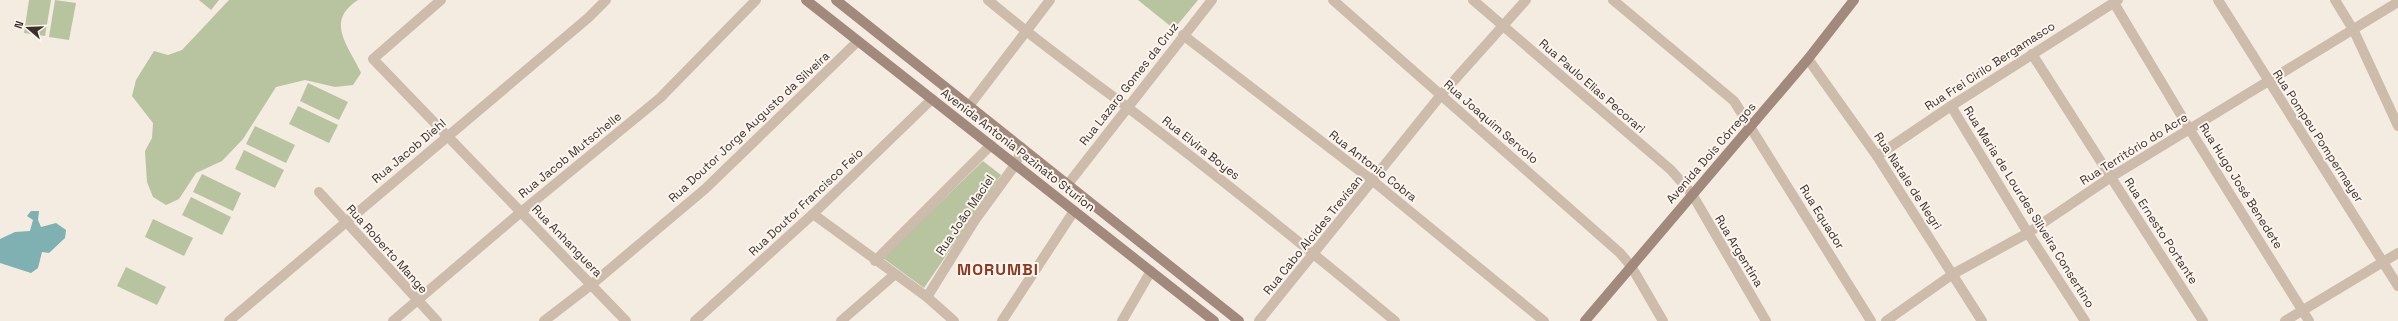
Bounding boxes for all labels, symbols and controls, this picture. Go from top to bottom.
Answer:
north arrow [8,8,48,48]
street label: Rua Frei Cirilo Bergamasco [1922,18,2058,114]
text: N [11,19,26,31]
street label: Rua Lazaro Gomes da Cruz [1076,19,1182,149]
street label: Rua Paulo Elias Pecorari [1536,35,1649,137]
street label: Rua Doutor Jorge Augusto da Silveira [665,48,833,206]
street label: Rua Pompeu Pompermayer [2269,67,2367,206]
street label: Rua Joaquim Servolo [1440,77,1542,167]
street label: Avenida Antonia Pazinato Sturion [938,85,1098,215]
street label: Avenida Dois Córregos [1663,99,1759,207]
street label: Rua Maria de Lourdes Silveira Consertino [1960,103,2098,311]
street label: Rua Jacob Mutschelle [515,108,625,202]
street label: Rua Território do Acre [2077,109,2191,189]
street label: Rua Elvira Boyes [1159,113,1243,183]
street label: Rua Jacob Diehl [369,115,449,187]
street label: Rua Hugo José Benedete [2196,120,2286,252]
street label: Rua Antonio Cobra [1326,127,1420,205]
street label: Rua Natale de Negri [1871,129,1946,233]
street label: Rua Doutor Francisco Feio [745,145,867,259]
street label: Rua João Maciel [932,172,998,258]
street label: Rua Cabo Alcides Trevisan [1260,172,1366,298]
street label: Rua Ernesto Portante [2121,175,2201,287]
street label: Rua Equador [1796,182,1848,253]
street label: Rua Roberto Mange [343,201,431,297]
street label: Rua Anhanguera [528,201,606,281]
street label: Rua Argentina [1711,212,1767,290]
district label: MORUMBI [957,259,1039,280]

